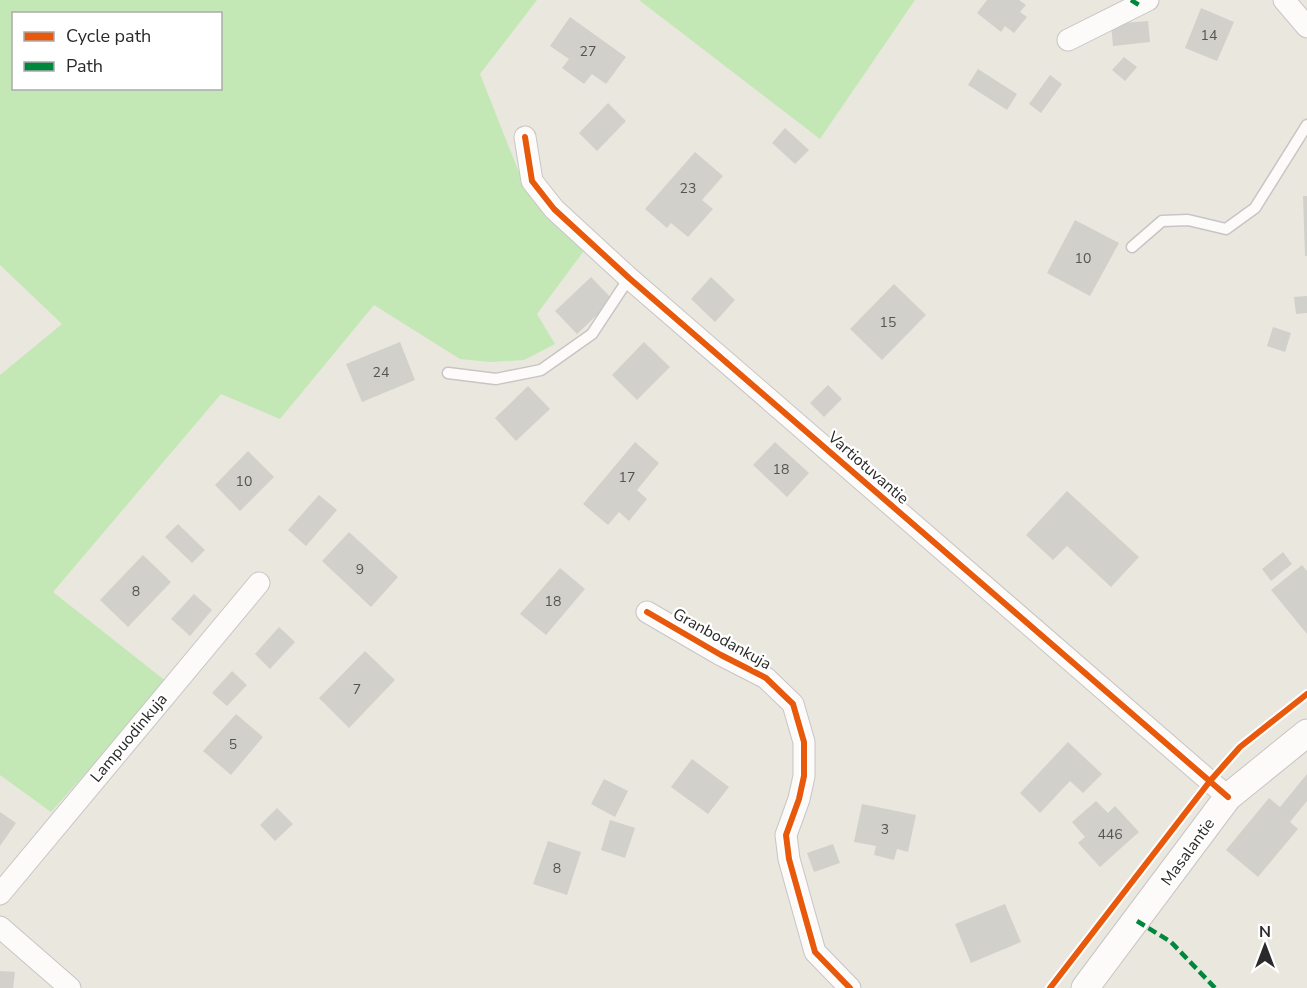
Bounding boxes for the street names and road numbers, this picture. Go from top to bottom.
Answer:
street label: Vartiotuvantie [822,426,913,509]
street label: Granbodankuja [669,603,775,675]
street label: Lampuodinkuja [85,689,173,787]
street label: Masalantie [1156,814,1220,890]

